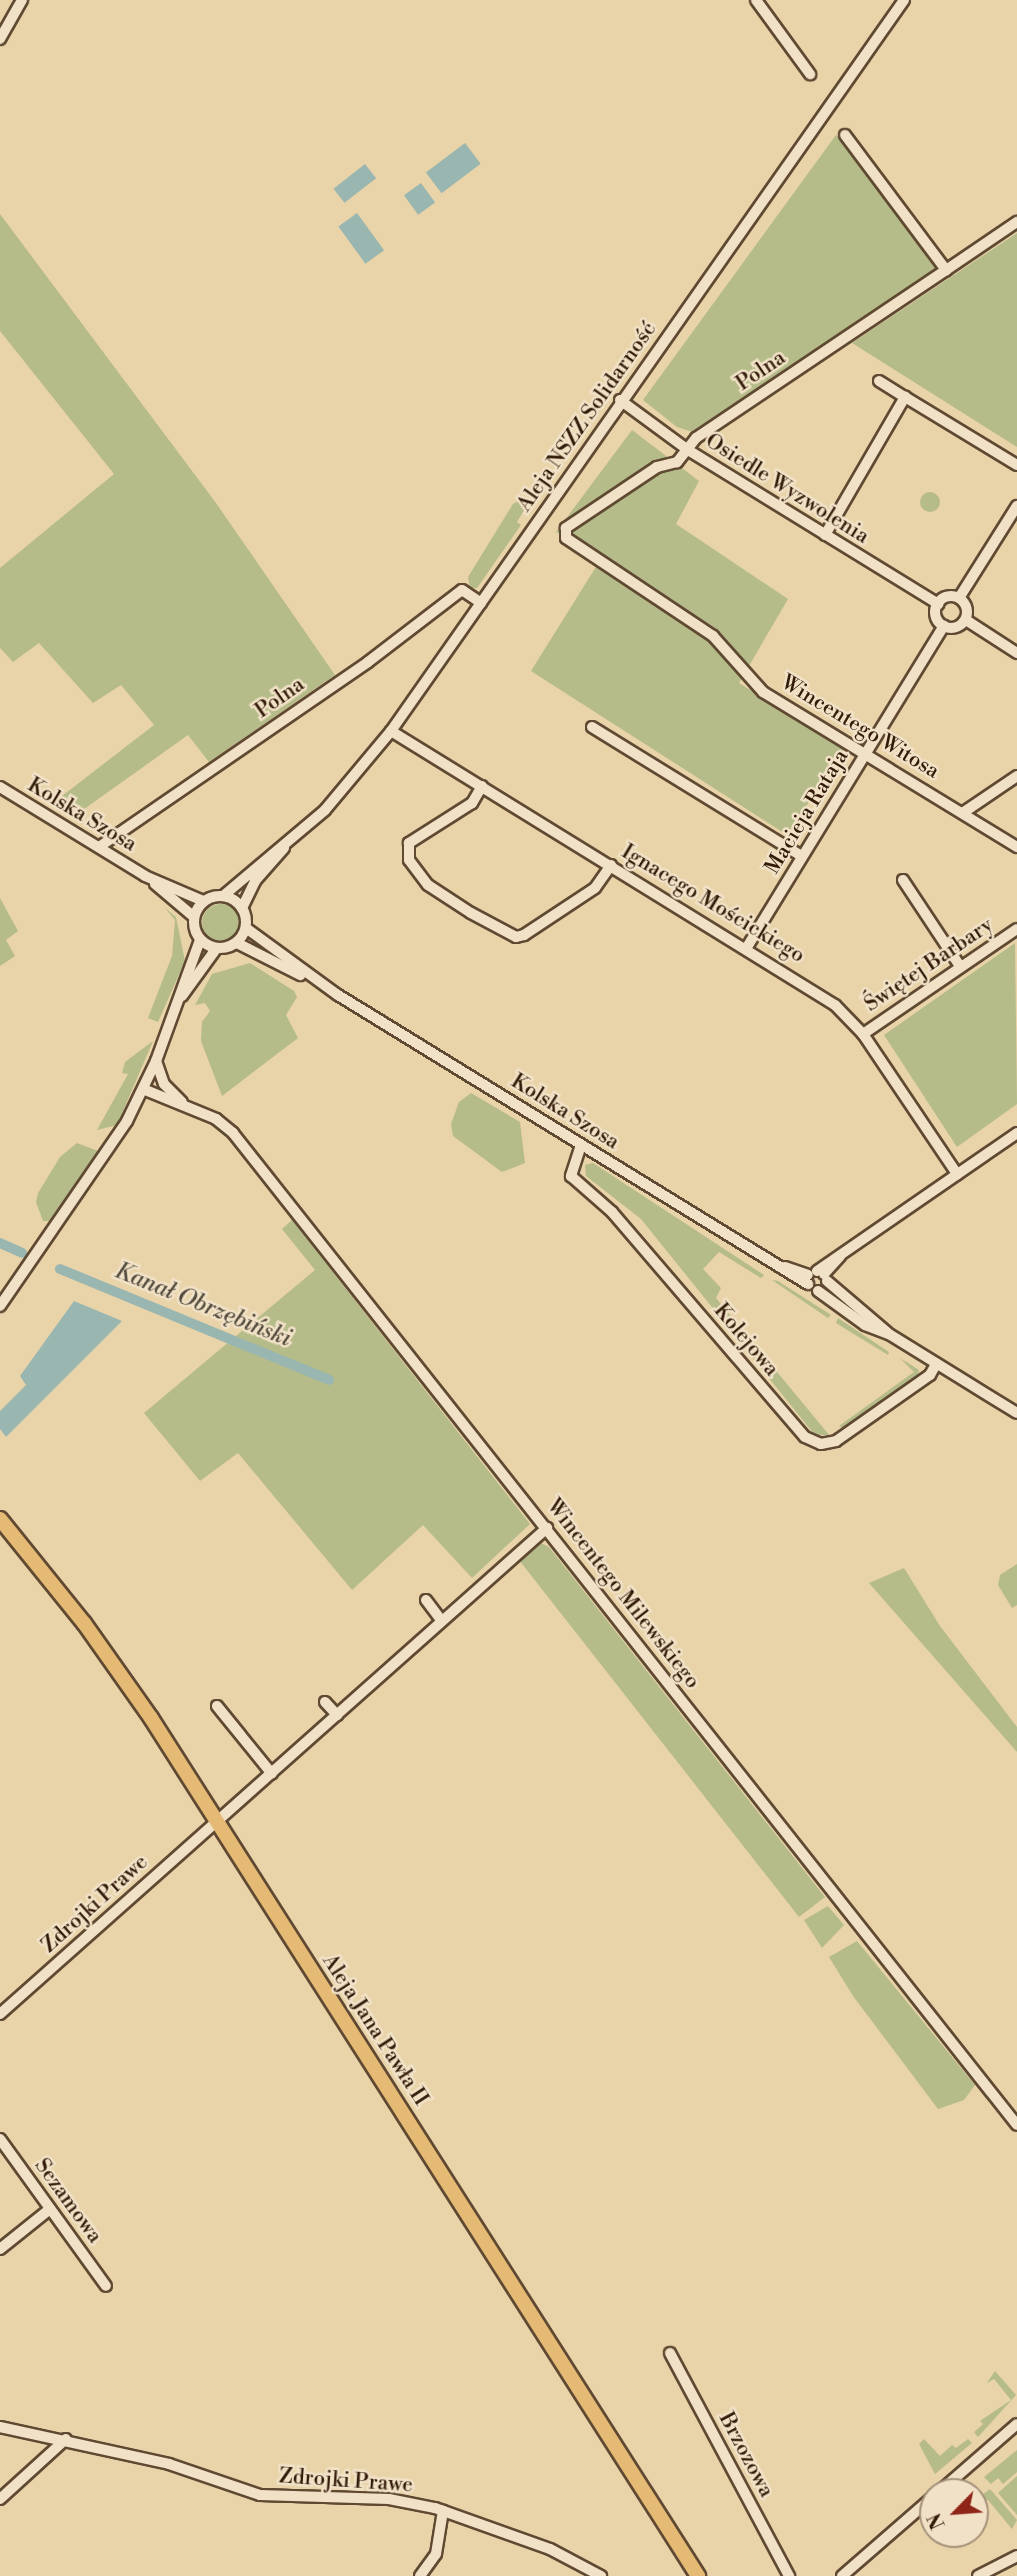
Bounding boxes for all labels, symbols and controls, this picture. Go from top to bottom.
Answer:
street label: Aleja NSZZ Solidarność [512,317,662,517]
street label: Polna [732,345,790,397]
street label: Osiedle Wyzwolenia [701,428,873,550]
street label: Wincentego Witosa [776,670,944,784]
street label: Polna [251,672,309,724]
street label: Macieja Rataja [760,745,854,879]
street label: Kolska Szosa [23,773,141,857]
street label: Ignacego Mościckiego [617,839,809,969]
street label: Świętej Barbary [860,913,998,1017]
street label: Kolska Szosa [506,1069,624,1155]
water label: Kanał Obrzębiński [111,1257,295,1353]
street label: Kolejowa [708,1298,784,1382]
street label: Wincentego Milewskiego [541,1494,705,1694]
street label: Zdrojki Prawe [37,1850,153,1958]
street label: Aleja Jana Pawła II [317,1950,433,2110]
street label: Sezamowa [29,2154,107,2248]
street label: Brzozowa [713,2408,779,2502]
street label: Zdrojki Prawe [278,2464,414,2498]
north arrow [919,2478,989,2548]
text: N [923,2509,951,2533]

